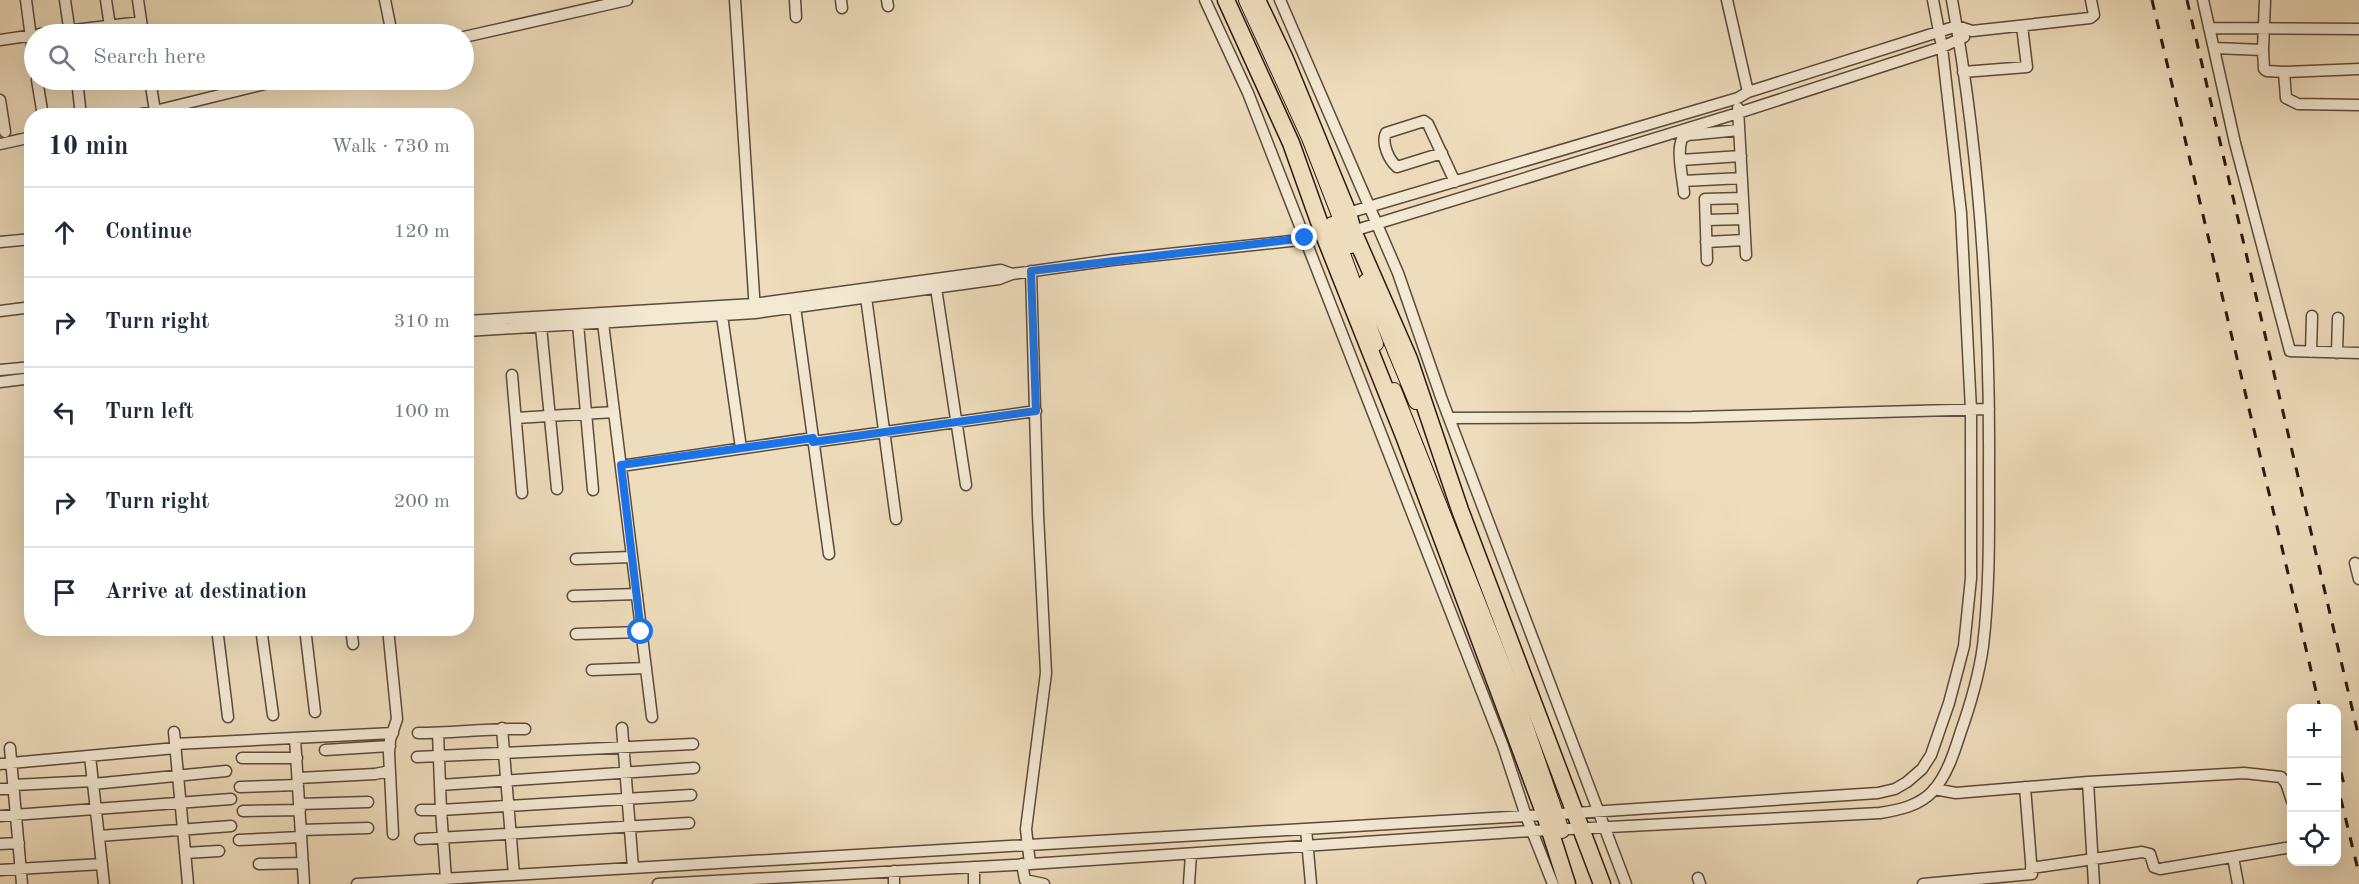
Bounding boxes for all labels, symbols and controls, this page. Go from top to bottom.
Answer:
search box [24,24,474,90]
icon: search [45,41,78,74]
text: Search here [93,46,206,68]
text: 10 min [48,134,128,160]
text: Walk · 730 m [331,137,450,157]
icon: ahead [48,216,81,249]
text: Continue [105,221,192,243]
text: 120 m [394,222,450,242]
route end [1291,224,1317,250]
icon: right [48,306,81,339]
text: Turn right [105,311,209,333]
text: 310 m [394,312,450,332]
icon: left [48,396,81,429]
text: Turn left [105,401,194,423]
text: 100 m [394,402,450,422]
icon: right [48,486,81,519]
text: Turn right [105,491,209,513]
text: 200 m [394,492,450,512]
icon: arrive [48,576,81,609]
text: Arrive at destination [105,581,307,603]
route start [627,618,653,644]
map controls [2287,704,2341,866]
button: + [2287,704,2341,758]
button: − [2287,758,2341,812]
button: locate [2287,812,2341,866]

